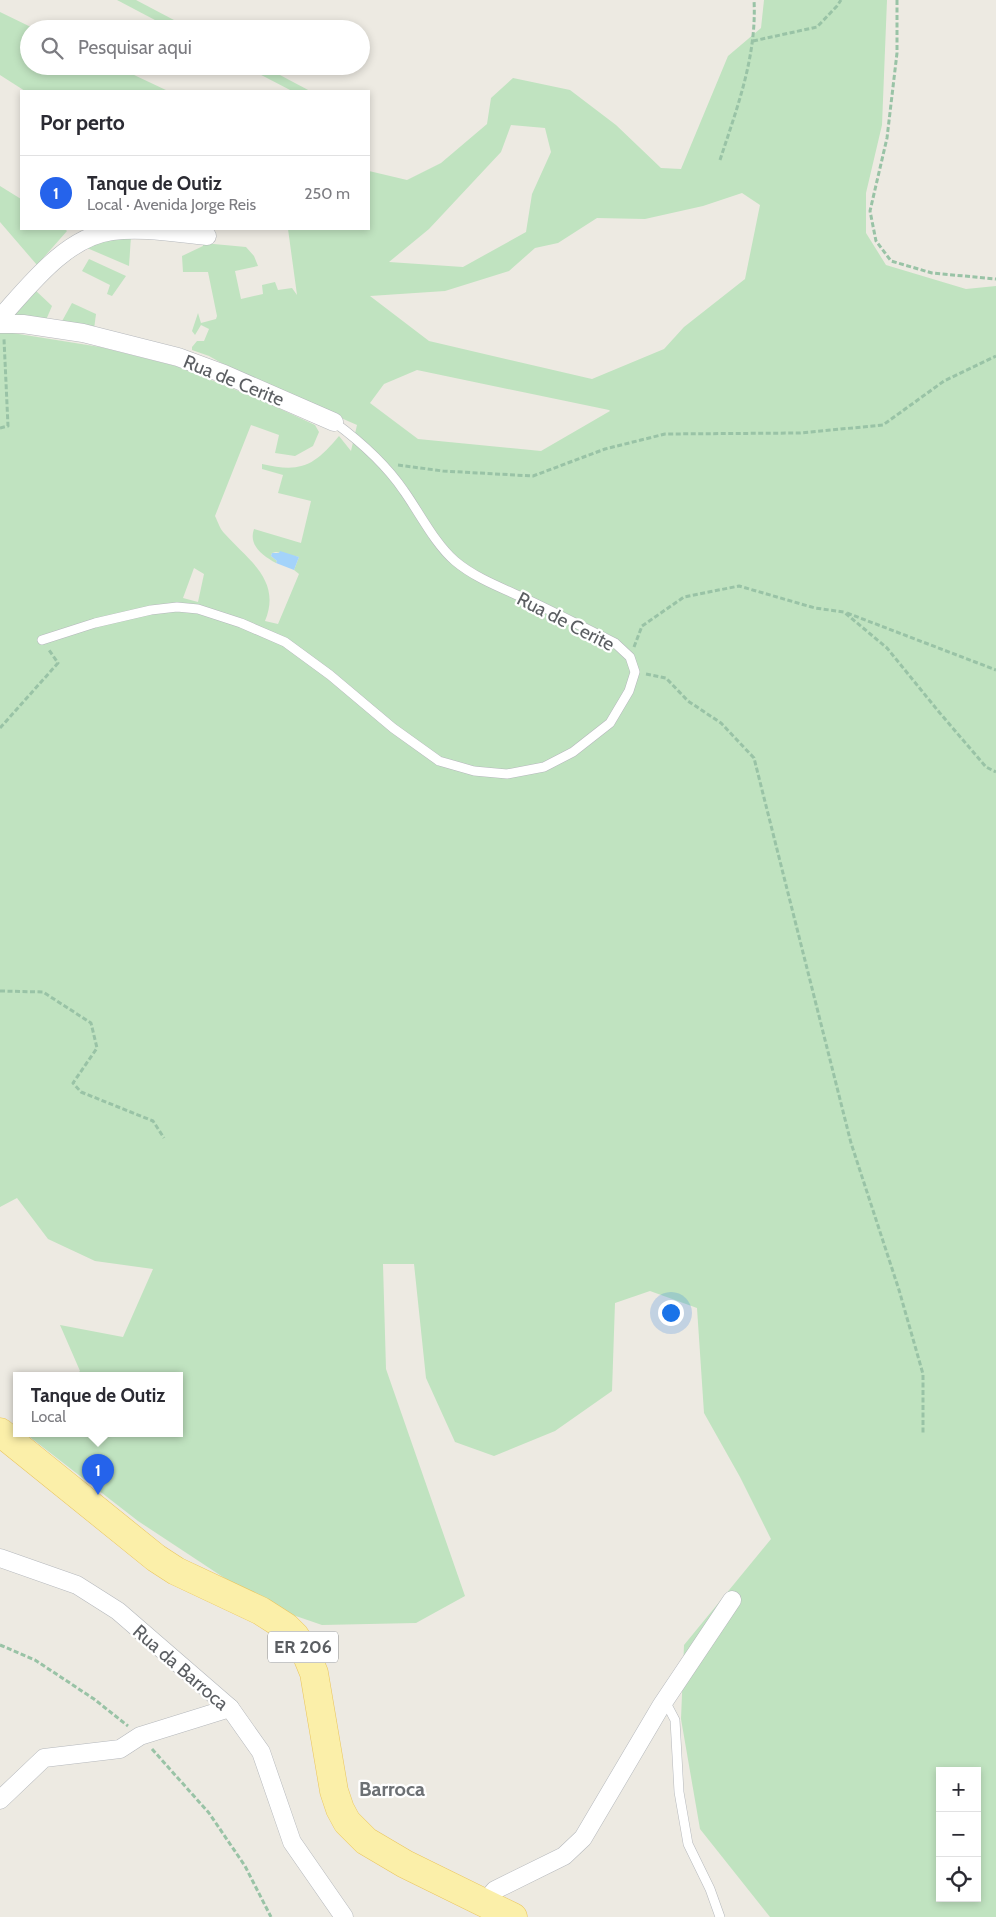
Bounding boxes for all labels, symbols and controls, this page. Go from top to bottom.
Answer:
search box [20,20,370,75]
icon: search [38,34,66,62]
text: Pesquisar aqui [78,36,192,59]
text: Por perto [40,110,125,135]
text: Tanque de Outiz [87,172,222,195]
text: 1 [53,184,59,203]
text: 250 m [304,184,350,203]
text: Local · Avenida Jorge Reis [87,195,256,214]
street label: Rua de Cerite [180,350,288,411]
street label: Rua de Cerite [513,587,619,656]
your location [658,1300,684,1326]
popup [13,1372,183,1437]
text: Tanque de Outiz [31,1384,165,1407]
text: Local [31,1407,66,1426]
pin: 1 [82,1454,114,1495]
street label: Rua da Barroca [128,1620,233,1715]
road number: ER 206 [268,1631,338,1662]
map controls [936,1767,981,1902]
button: + [936,1767,981,1812]
district label: Barroca [359,1777,425,1801]
button: − [936,1812,981,1857]
button: locate [936,1857,981,1902]

